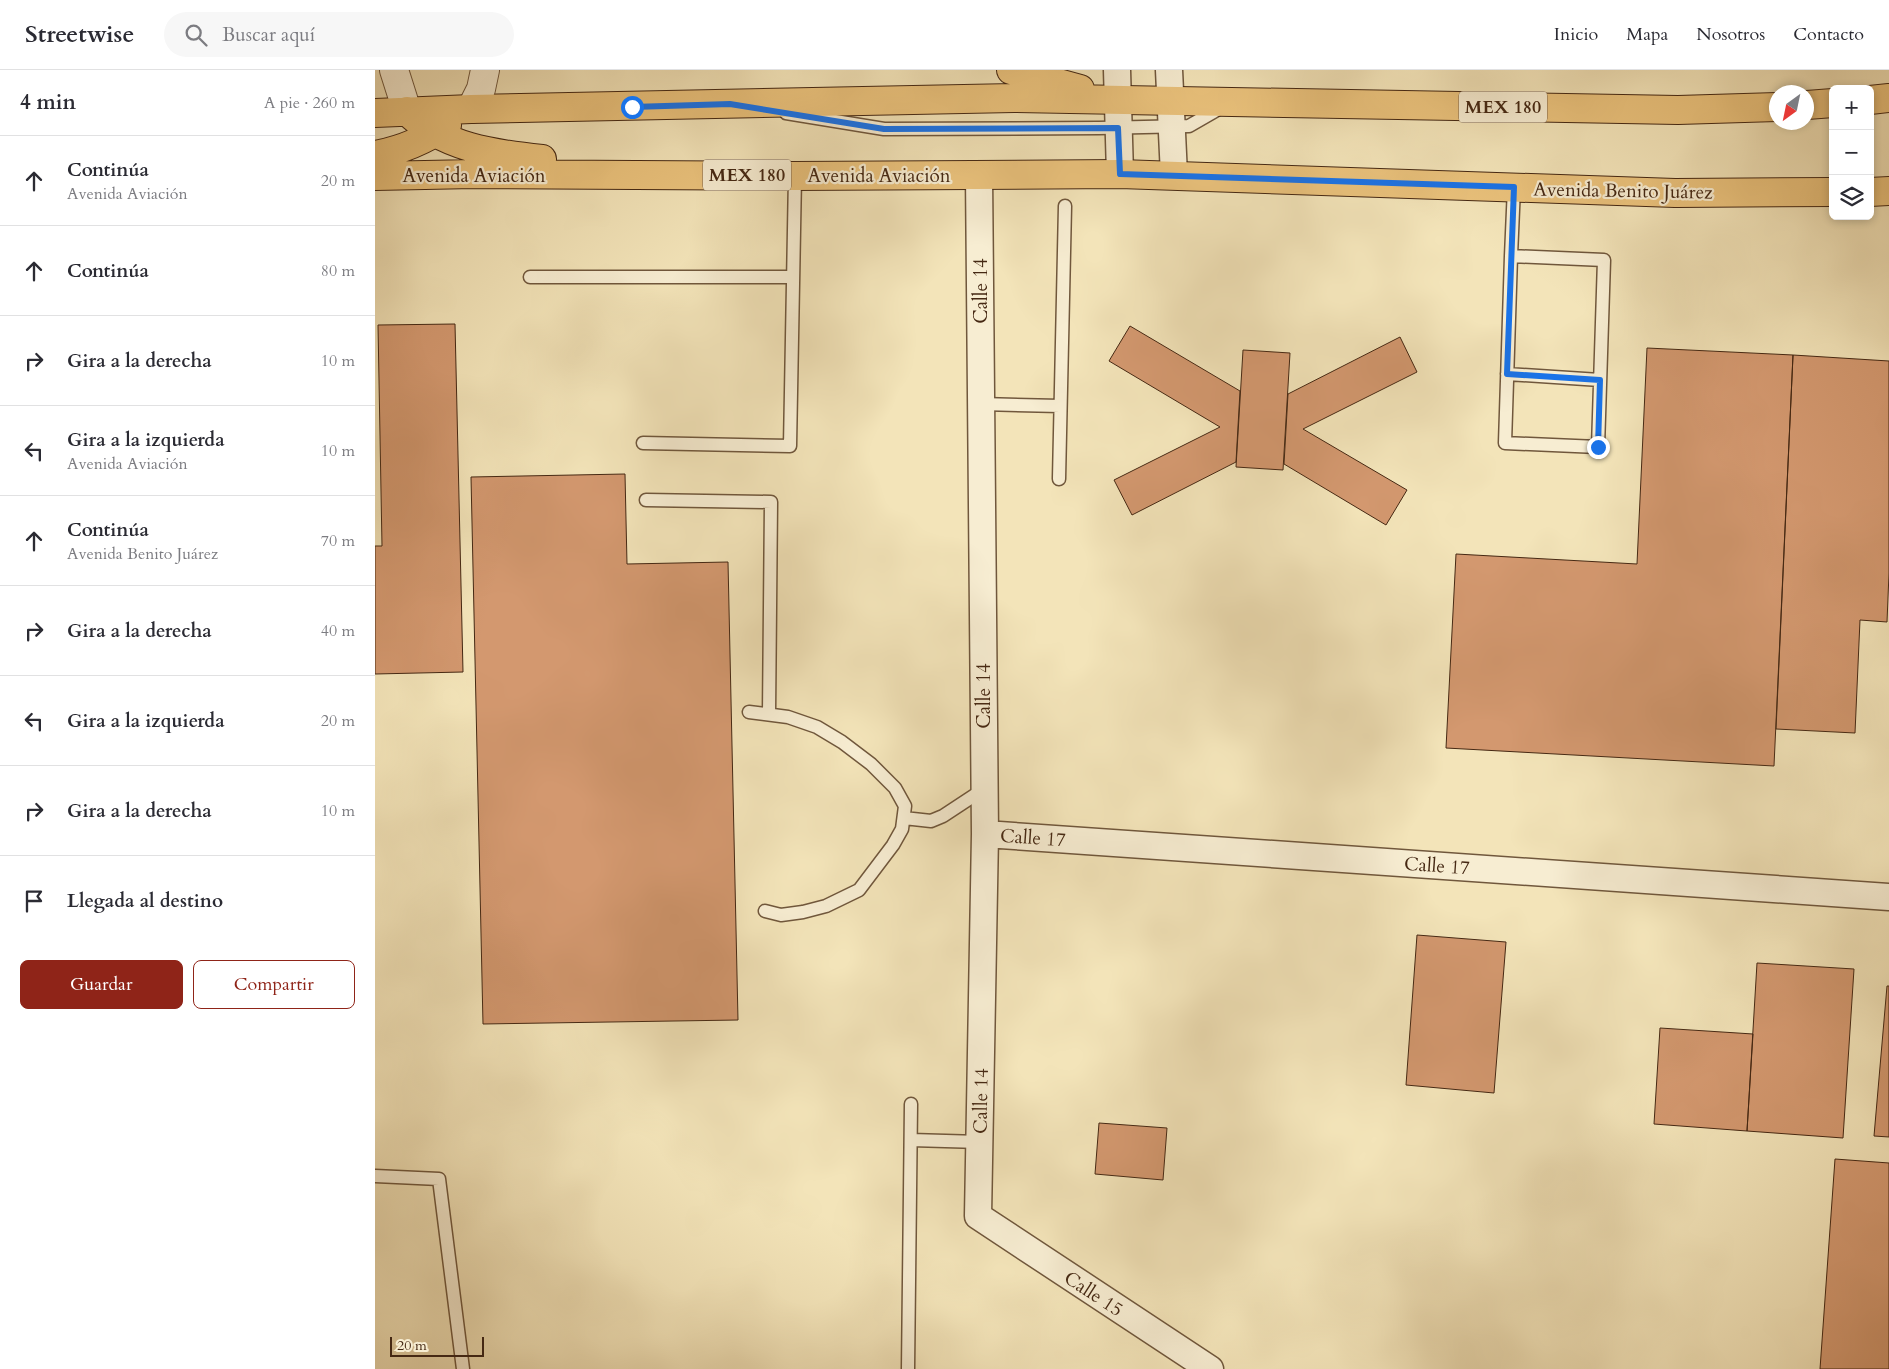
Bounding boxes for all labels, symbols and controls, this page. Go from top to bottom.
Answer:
search box [164,12,514,57]
text: Streetwise [25,18,134,51]
icon: search [182,21,210,49]
text: Buscar aquí [222,22,315,48]
text: Inicio [1554,22,1598,47]
text: Mapa [1626,22,1668,47]
text: Nosotros [1696,22,1765,47]
text: Contacto [1793,22,1864,47]
north arrow [1769,85,1814,130]
map controls [1829,85,1874,220]
button: + [1829,85,1874,130]
text: 4 min [20,88,76,117]
text: A pie · 260 m [264,92,355,114]
road number: MEX 180 [1459,92,1547,122]
route start [621,96,644,119]
button: − [1829,130,1874,175]
text: Continúa [67,157,149,183]
road number: MEX 180 [703,160,791,190]
street label: Avenida Aviación [402,163,546,189]
street label: Avenida Aviación [807,163,951,189]
icon: ahead [20,167,48,195]
text: 20 m [321,170,355,192]
button: layers [1829,175,1874,220]
street label: Avenida Benito Juárez [1533,176,1713,206]
text: Avenida Aviación [67,183,188,205]
icon: ahead [20,257,48,285]
text: Continúa [67,258,149,284]
street label: Calle 14 [968,258,994,324]
text: 80 m [321,260,355,282]
icon: right [20,347,48,375]
text: Gira a la derecha [67,348,212,374]
text: 10 m [321,350,355,372]
text: Gira a la izquierda [67,427,225,453]
route end [1587,436,1610,459]
icon: left [20,437,48,465]
text: 10 m [321,440,355,462]
text: Avenida Aviación [67,453,188,475]
text: Continúa [67,517,149,543]
icon: ahead [20,527,48,555]
text: 70 m [321,530,355,552]
text: Avenida Benito Juárez [67,543,218,565]
icon: right [20,617,48,645]
text: Gira a la derecha [67,618,212,644]
text: 40 m [321,620,355,642]
street label: Calle 14 [971,663,997,729]
icon: left [20,707,48,735]
text: Gira a la izquierda [67,708,225,734]
text: 20 m [321,710,355,732]
icon: right [20,797,48,825]
text: Gira a la derecha [67,798,212,824]
text: 10 m [321,800,355,822]
street label: Calle 17 [999,823,1067,853]
street label: Calle 17 [1403,851,1471,881]
icon: arrive [20,887,48,915]
text: Llegada al destino [67,888,223,914]
button: Guardar [20,960,183,1009]
button: Compartir [193,960,355,1009]
street label: Calle 14 [967,1068,995,1134]
street label: Calle 15 [1059,1265,1128,1323]
scale bar [390,1334,484,1357]
text: 20 m [397,1336,427,1355]

